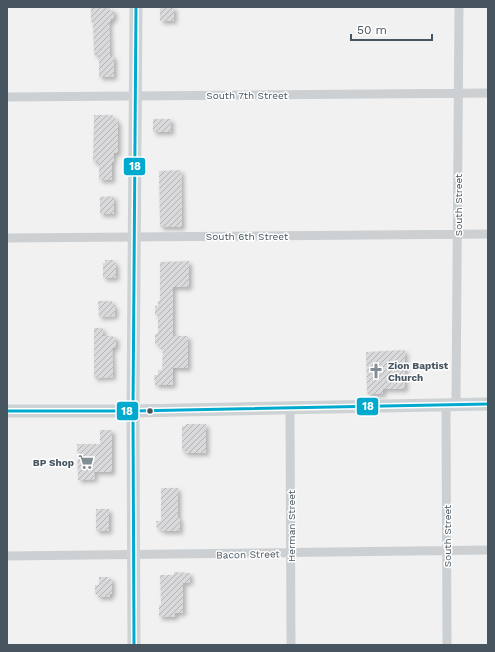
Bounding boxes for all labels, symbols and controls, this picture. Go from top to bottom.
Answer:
scale bar [351,16,432,42]
text: 50 m [357,23,387,37]
street label: South 7th Street [206,90,289,101]
line badge: 18 [123,157,146,176]
text: 18 [129,160,141,173]
street label: South Street [453,173,464,236]
street label: South 6th Street [206,231,289,242]
place label: Zion Baptist Church [388,360,449,383]
church icon: Zion Baptist Church [367,362,385,380]
line badge: 18 [356,397,379,416]
text: 18 [362,400,374,413]
line badge: 18 [116,401,139,421]
text: 18 [121,405,133,418]
unlabelled marker [145,406,155,416]
supermarket icon: BP Shop [77,453,95,471]
place label: BP Shop [33,457,74,468]
street label: Herman Street [286,489,297,562]
street label: South Street [442,504,453,567]
street label: Bacon Street [216,548,281,561]

